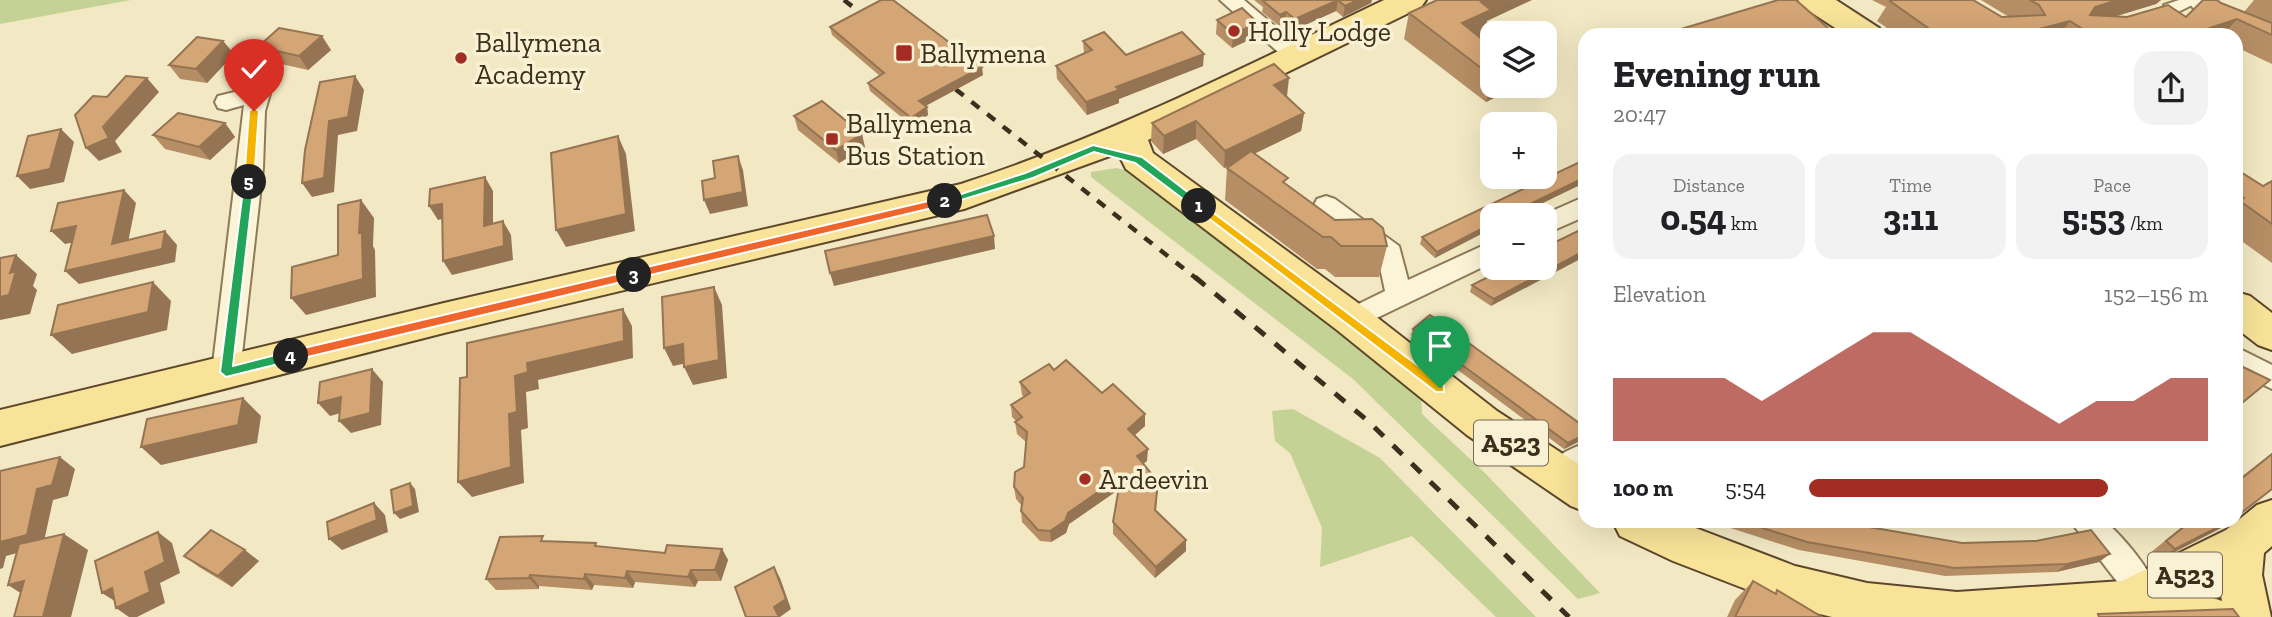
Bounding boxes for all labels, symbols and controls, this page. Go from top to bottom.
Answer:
place label: Holly Lodge [1248,15,1391,48]
map controls [1480,21,1557,280]
button: layers [1480,21,1557,98]
marker: Holly Lodge [1226,23,1242,39]
place label: Ballymena Academy [475,26,602,91]
place label: Ballymena [920,37,1047,70]
pin [224,39,284,111]
marker: Ballymena [894,43,914,63]
icon: check [235,50,273,88]
marker: Ballymena Academy [453,50,469,66]
text: Evening run [1613,51,1820,97]
button: share [2134,51,2208,125]
text: 20:47 [1613,100,1666,128]
place label: Ballymena Bus Station [846,107,985,172]
button: + [1480,112,1557,189]
marker: Ballymena Bus Station [824,131,840,147]
pin: 5 [232,164,266,200]
text: 5 [244,170,253,193]
text: Distance [1673,174,1745,197]
text: Time [1889,174,1932,197]
text: Pace [2093,174,2131,197]
pin: 2 [928,184,962,218]
pin: 1 [1182,188,1216,224]
text: 2 [939,189,950,212]
text: 1 [1195,194,1202,217]
text: 0.54 [1660,197,1727,239]
text: 3:11 [1883,197,1938,239]
text: 5:53 [2062,197,2126,239]
button: − [1480,203,1557,280]
text: km [1727,212,1757,235]
text: /km [2126,212,2163,235]
pin: 3 [616,258,652,292]
text: 3 [628,263,639,286]
text: Elevation [1613,280,1706,308]
text: 152–156 m [2104,280,2208,308]
pin [1410,316,1470,388]
icon: arrive [1421,327,1459,365]
pin: 4 [274,338,308,374]
text: 4 [285,344,296,367]
road number: A523 [1474,420,1548,466]
place label: Ardeevin [1099,463,1208,496]
marker: Ardeevin [1077,471,1093,487]
text: 100 m [1613,474,1673,502]
text: 5:54 [1725,474,1766,502]
road number: A523 [2148,552,2222,597]

